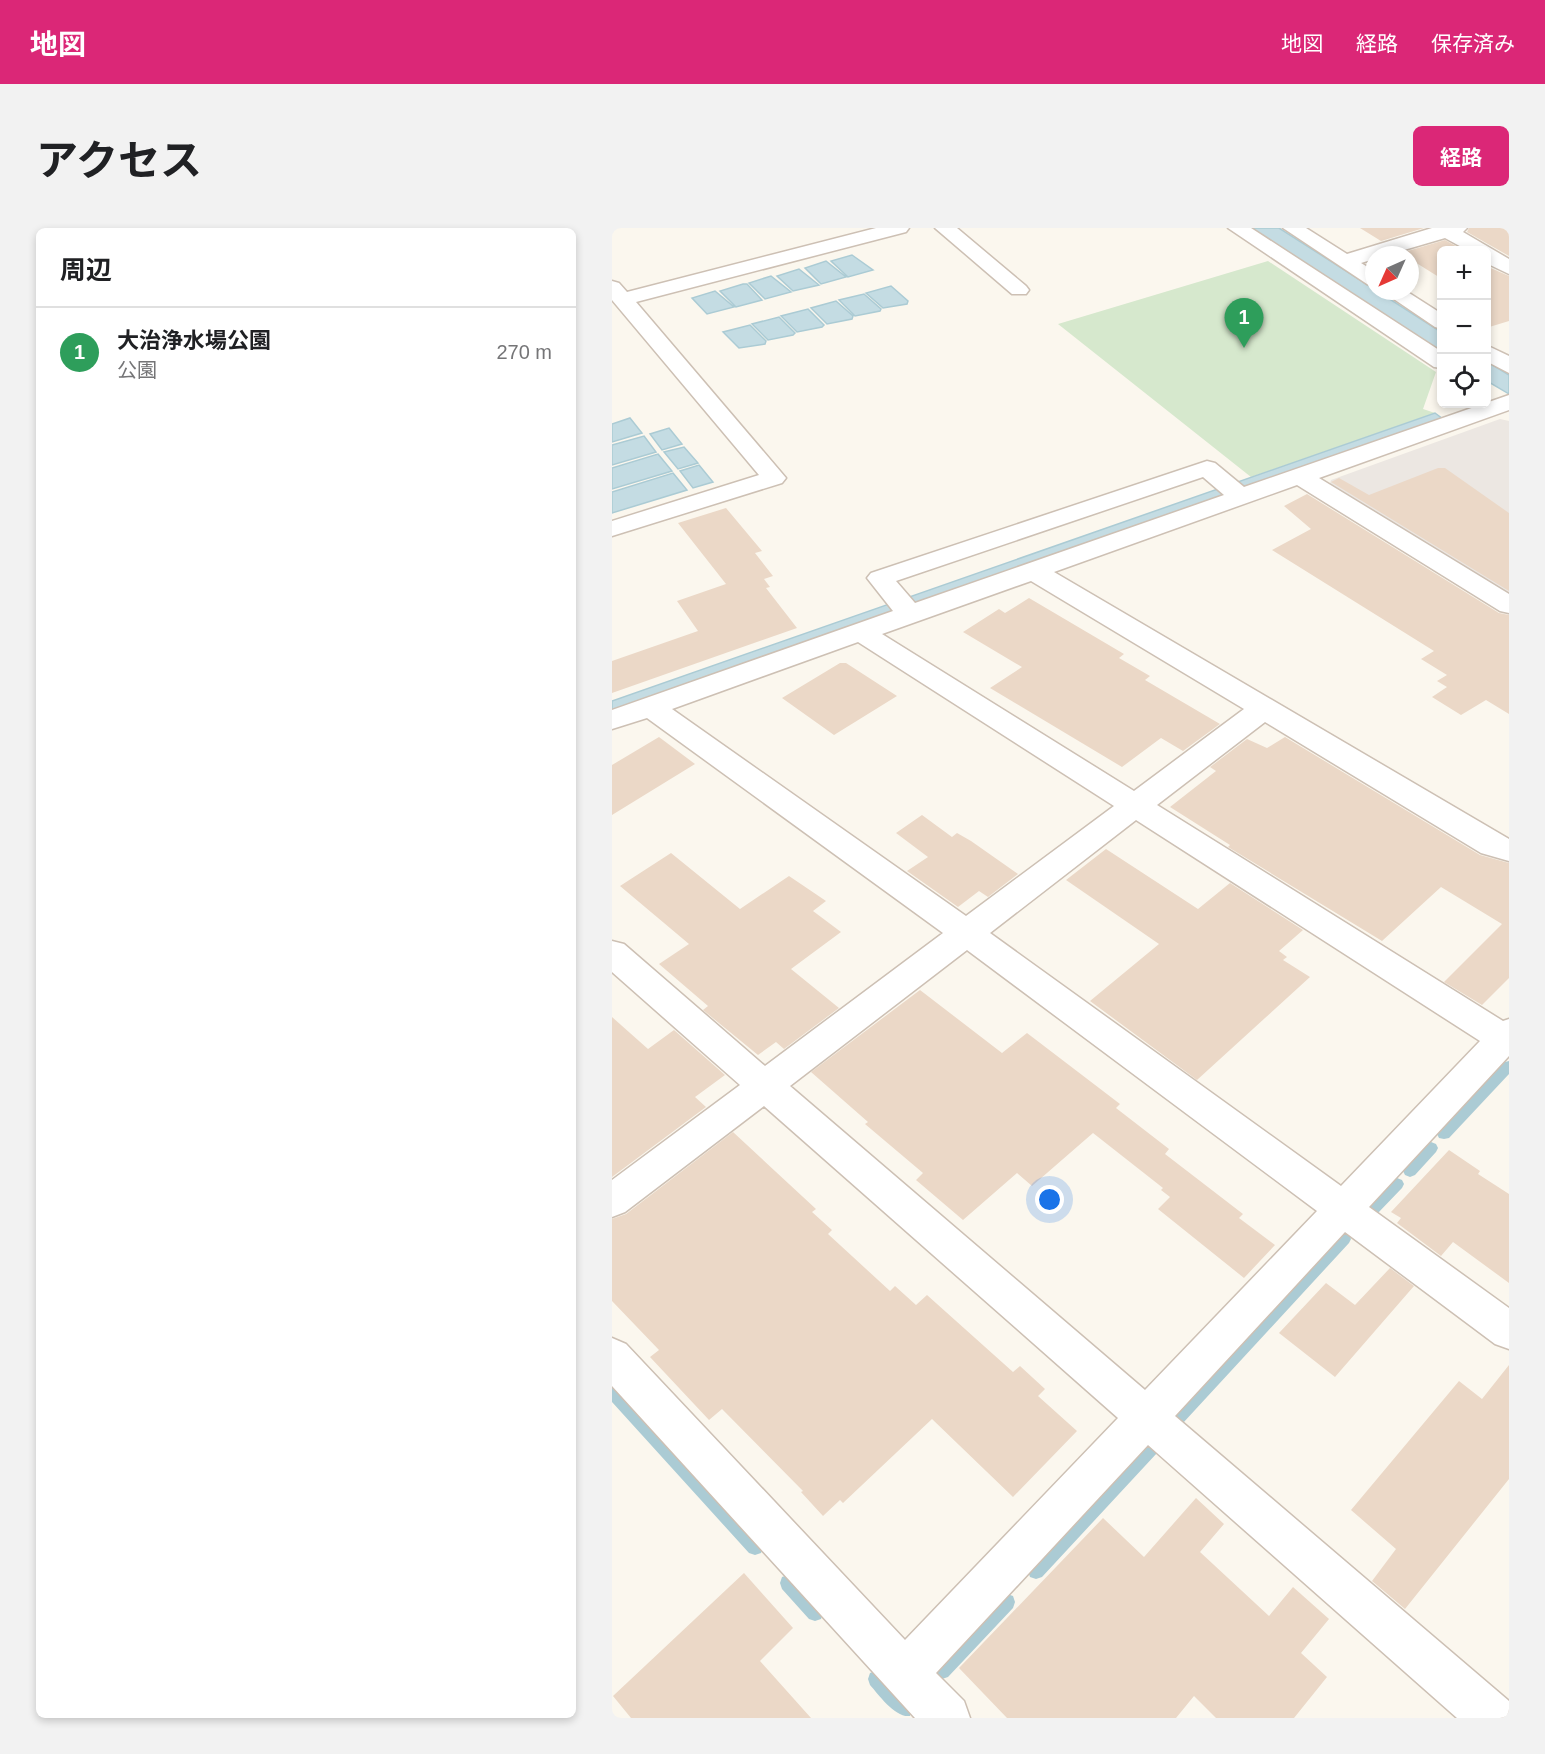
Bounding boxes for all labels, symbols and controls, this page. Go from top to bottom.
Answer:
text: 地図 [30,29,86,60]
text: 地図 [1281,32,1323,55]
text: 経路 [1356,32,1398,55]
text: 保存済み [1431,32,1515,55]
button: 経路 [1413,126,1509,186]
text: アクセス [36,137,202,184]
north arrow [1365,246,1419,300]
map controls [1437,246,1491,408]
button: + [1437,246,1491,300]
text: 周辺 [60,255,112,285]
pin: 1 [1224,298,1264,348]
button: − [1437,300,1491,354]
text: 大治浄水場公園 [117,328,271,353]
text: 1 [74,341,85,363]
text: 270 m [496,341,552,363]
button: locate [1437,354,1491,408]
text: 公園 [117,359,157,381]
your location [1035,1185,1064,1214]

